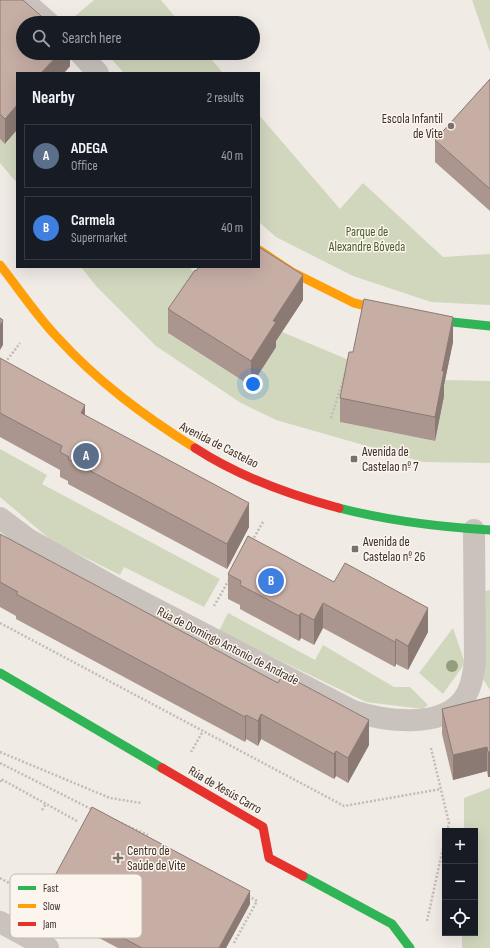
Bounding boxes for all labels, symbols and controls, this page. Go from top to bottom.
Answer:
search box [16,16,260,60]
icon: search [30,27,52,49]
text: Search here [62,29,122,48]
text: Nearby [32,88,75,108]
text: 2 results [207,90,244,106]
place label: Escola Infantil de Vite [382,111,443,142]
marker: Escola Infantil de Vite [446,121,456,131]
text: ADEGA [71,139,107,158]
text: A [43,148,49,164]
text: 40 m [221,148,243,164]
text: Office [71,158,98,174]
text: Carmela [71,211,115,230]
text: B [43,220,49,236]
text: 40 m [221,220,243,236]
park label: Parque de Alexandre Bóveda [328,224,405,255]
text: Supermarket [71,230,127,246]
your location [243,374,263,394]
street label: Avenida de Castelao [176,418,261,472]
pin: A [73,441,99,471]
place label: Avenida de Castelao nº 7 [361,444,419,475]
marker: Avenida de Castelao nº 7 [349,454,359,464]
place label: Avenida de Castelao nº 26 [362,534,426,565]
marker: Avenida de Castelao nº 26 [350,544,360,554]
pin: B [258,566,284,596]
street label: Rúa de Domingo Antonio de Andrade [155,603,301,689]
street label: Rúa de Xesús Carro [185,763,265,817]
map controls [442,828,478,936]
button: + [442,828,478,864]
place label: Centro de Saúde de Vite [127,843,186,874]
marker: Centro de Saúde de Vite [112,852,124,864]
button: − [442,864,478,900]
legend [10,874,142,938]
text: Fast [43,882,59,895]
text: Slow [43,900,60,913]
button: locate [442,900,478,936]
text: Jam [42,918,57,931]

